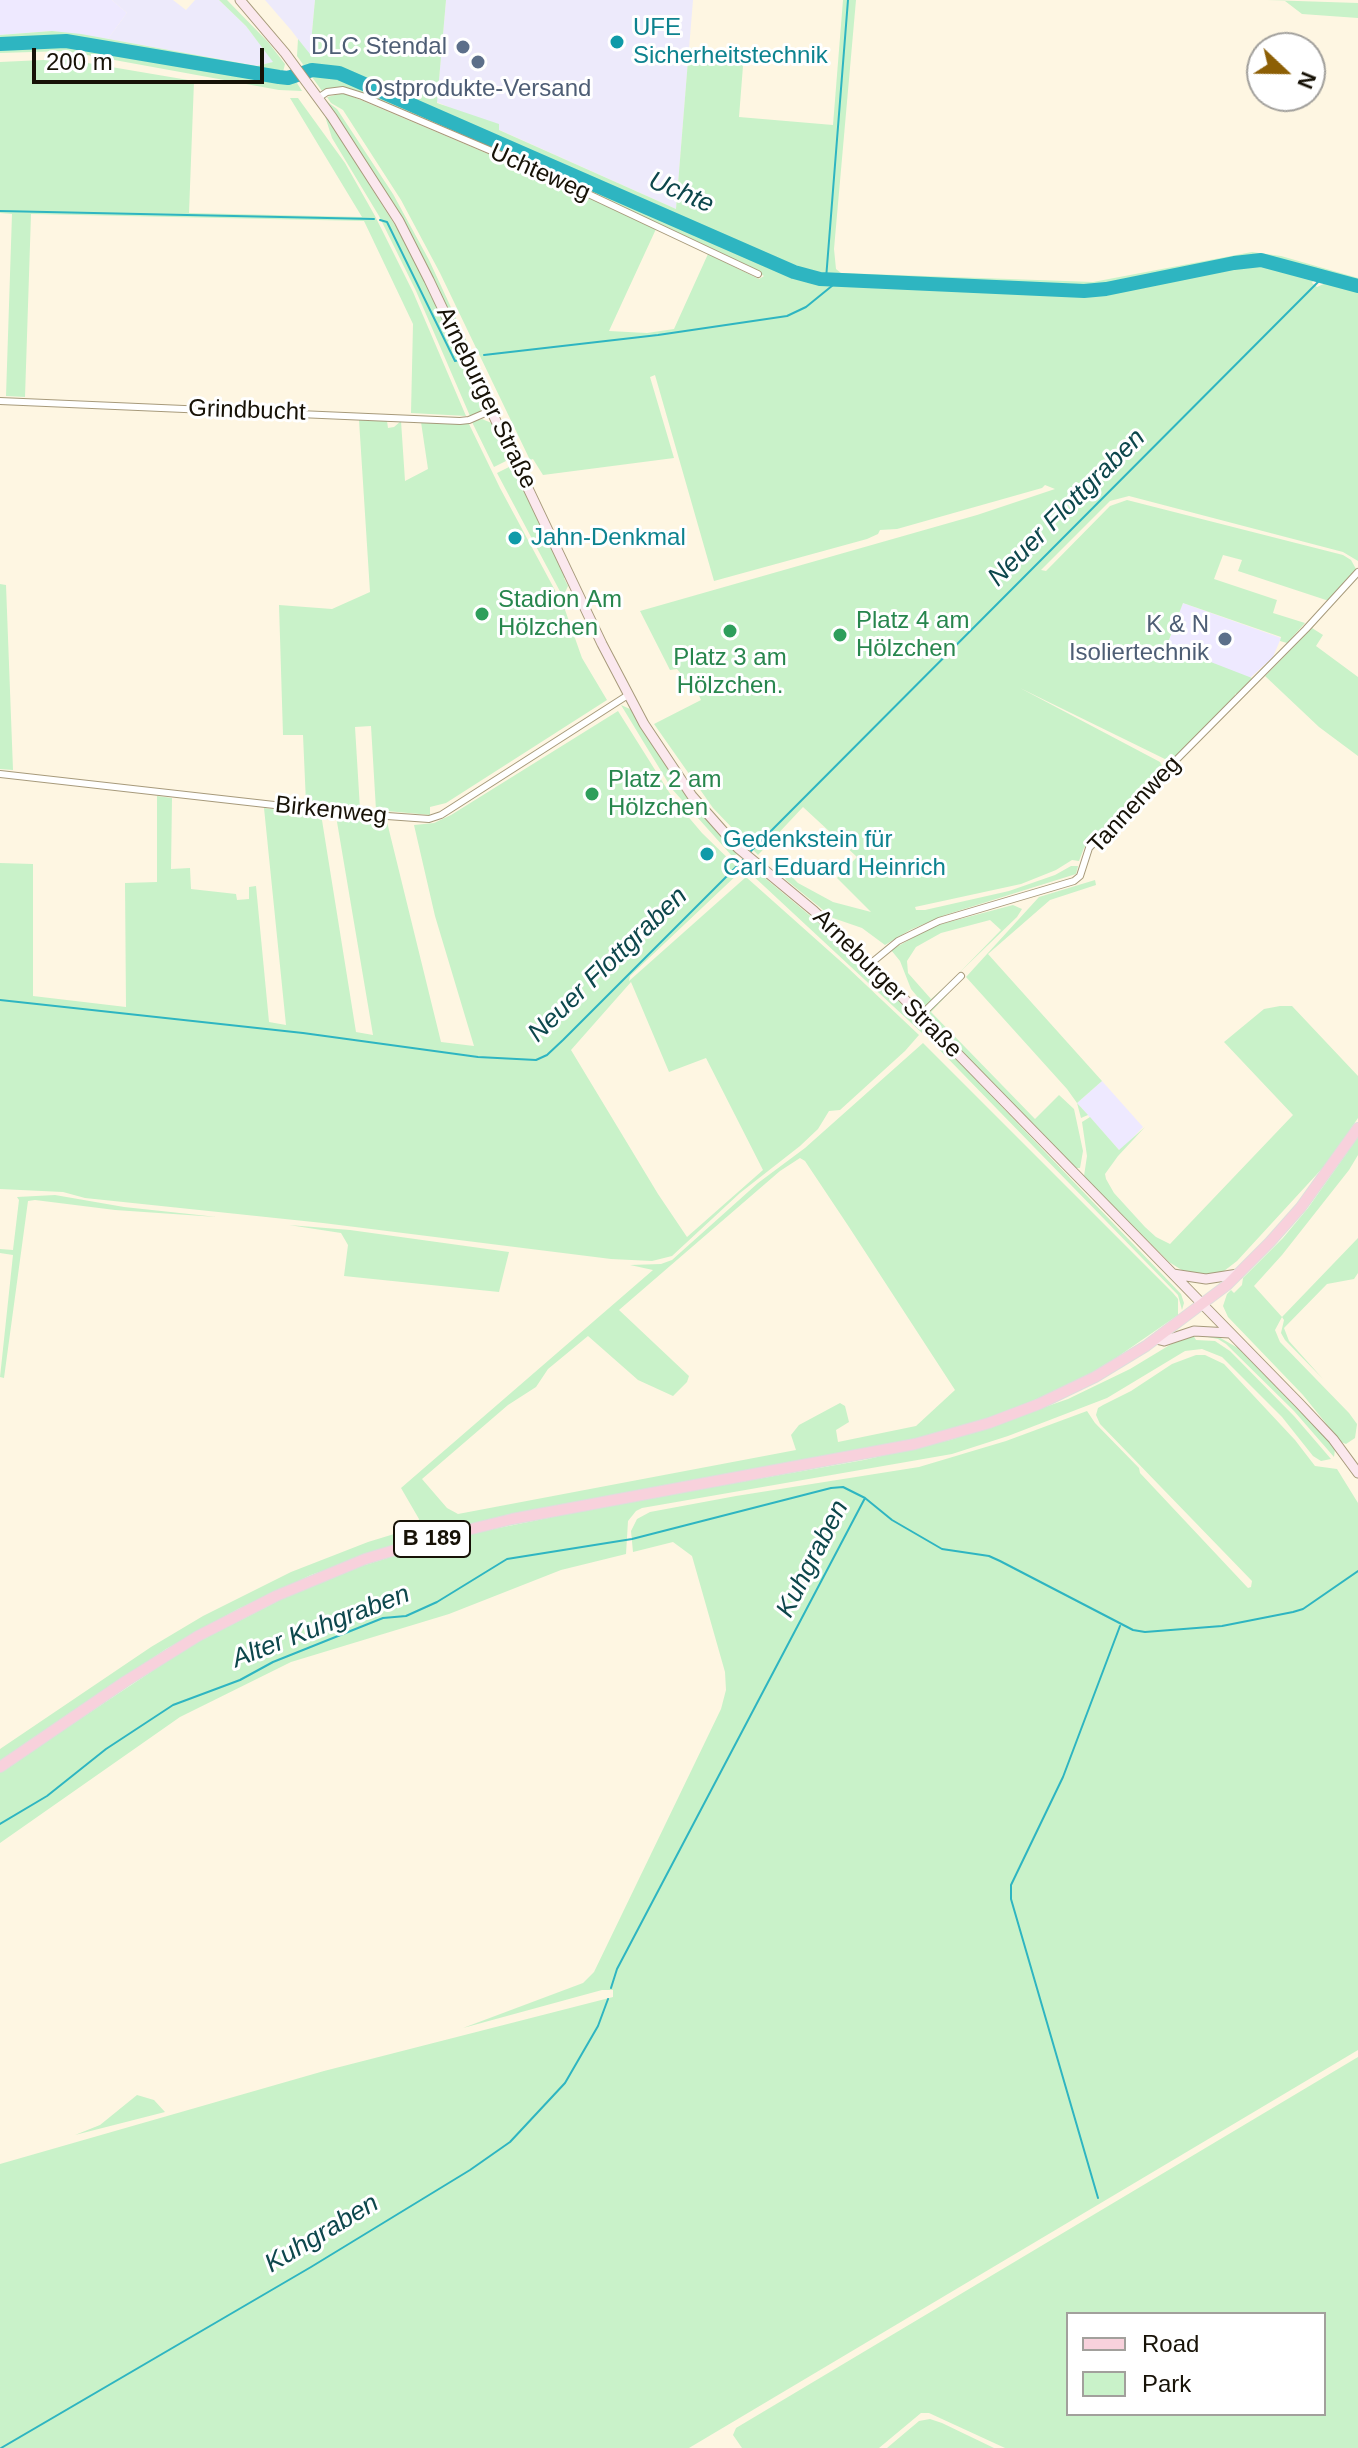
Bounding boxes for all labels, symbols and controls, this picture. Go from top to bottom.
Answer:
place label: UFE Sicherheitstechnik [633,14,828,70]
scale bar [36,32,268,82]
north arrow [1246,32,1326,112]
place label: DLC Stendal [311,33,447,61]
marker: UFE Sicherheitstechnik [608,33,626,51]
marker: DLC Stendal [454,38,472,56]
text: 200 m [46,48,113,75]
marker: Ostprodukte-Versand [469,53,487,71]
text: N [1292,68,1321,92]
place label: Ostprodukte-Versand [365,75,591,103]
street label: Uchteweg [485,138,595,208]
water label: Uchte [644,165,718,221]
street label: Arneburger Straße [429,302,543,494]
street label: Grindbucht [188,395,306,427]
water label: Neuer Flottgraben [982,423,1152,593]
place label: Jahn-Denkmal [531,524,686,552]
marker: Jahn-Denkmal [506,529,524,547]
place label: Stadion Am Hölzchen [498,586,622,642]
marker: Stadion Am Hölzchen [473,605,491,623]
place label: Platz 4 am Hölzchen [856,607,969,663]
place label: K & N Isoliertechnik [1069,611,1209,667]
marker: Platz 3 am Hölzchen. [721,622,739,640]
marker: Platz 4 am Hölzchen [831,626,849,644]
marker: K & N Isoliertechnik [1216,630,1234,648]
place label: Platz 3 am Hölzchen. [673,644,787,700]
street label: Tannenweg [1083,750,1187,860]
place label: Platz 2 am Hölzchen [608,766,721,822]
marker: Platz 2 am Hölzchen [583,785,601,803]
street label: Birkenweg [274,791,388,831]
place label: Gedenkstein für Carl Eduard Heinrich [723,826,946,882]
marker: Gedenkstein für Carl Eduard Heinrich [698,845,716,863]
water label: Neuer Flottgraben [522,881,694,1049]
street label: Arneburger Straße [807,904,967,1064]
water label: Kuhgraben [770,1495,856,1623]
road number: B 189 [394,1521,470,1557]
water label: Alter Kuhgraben [228,1579,414,1675]
water label: Kuhgraben [259,2188,385,2280]
legend [1066,2312,1326,2416]
text: Road [1142,2330,1199,2357]
text: Park [1142,2370,1191,2397]

